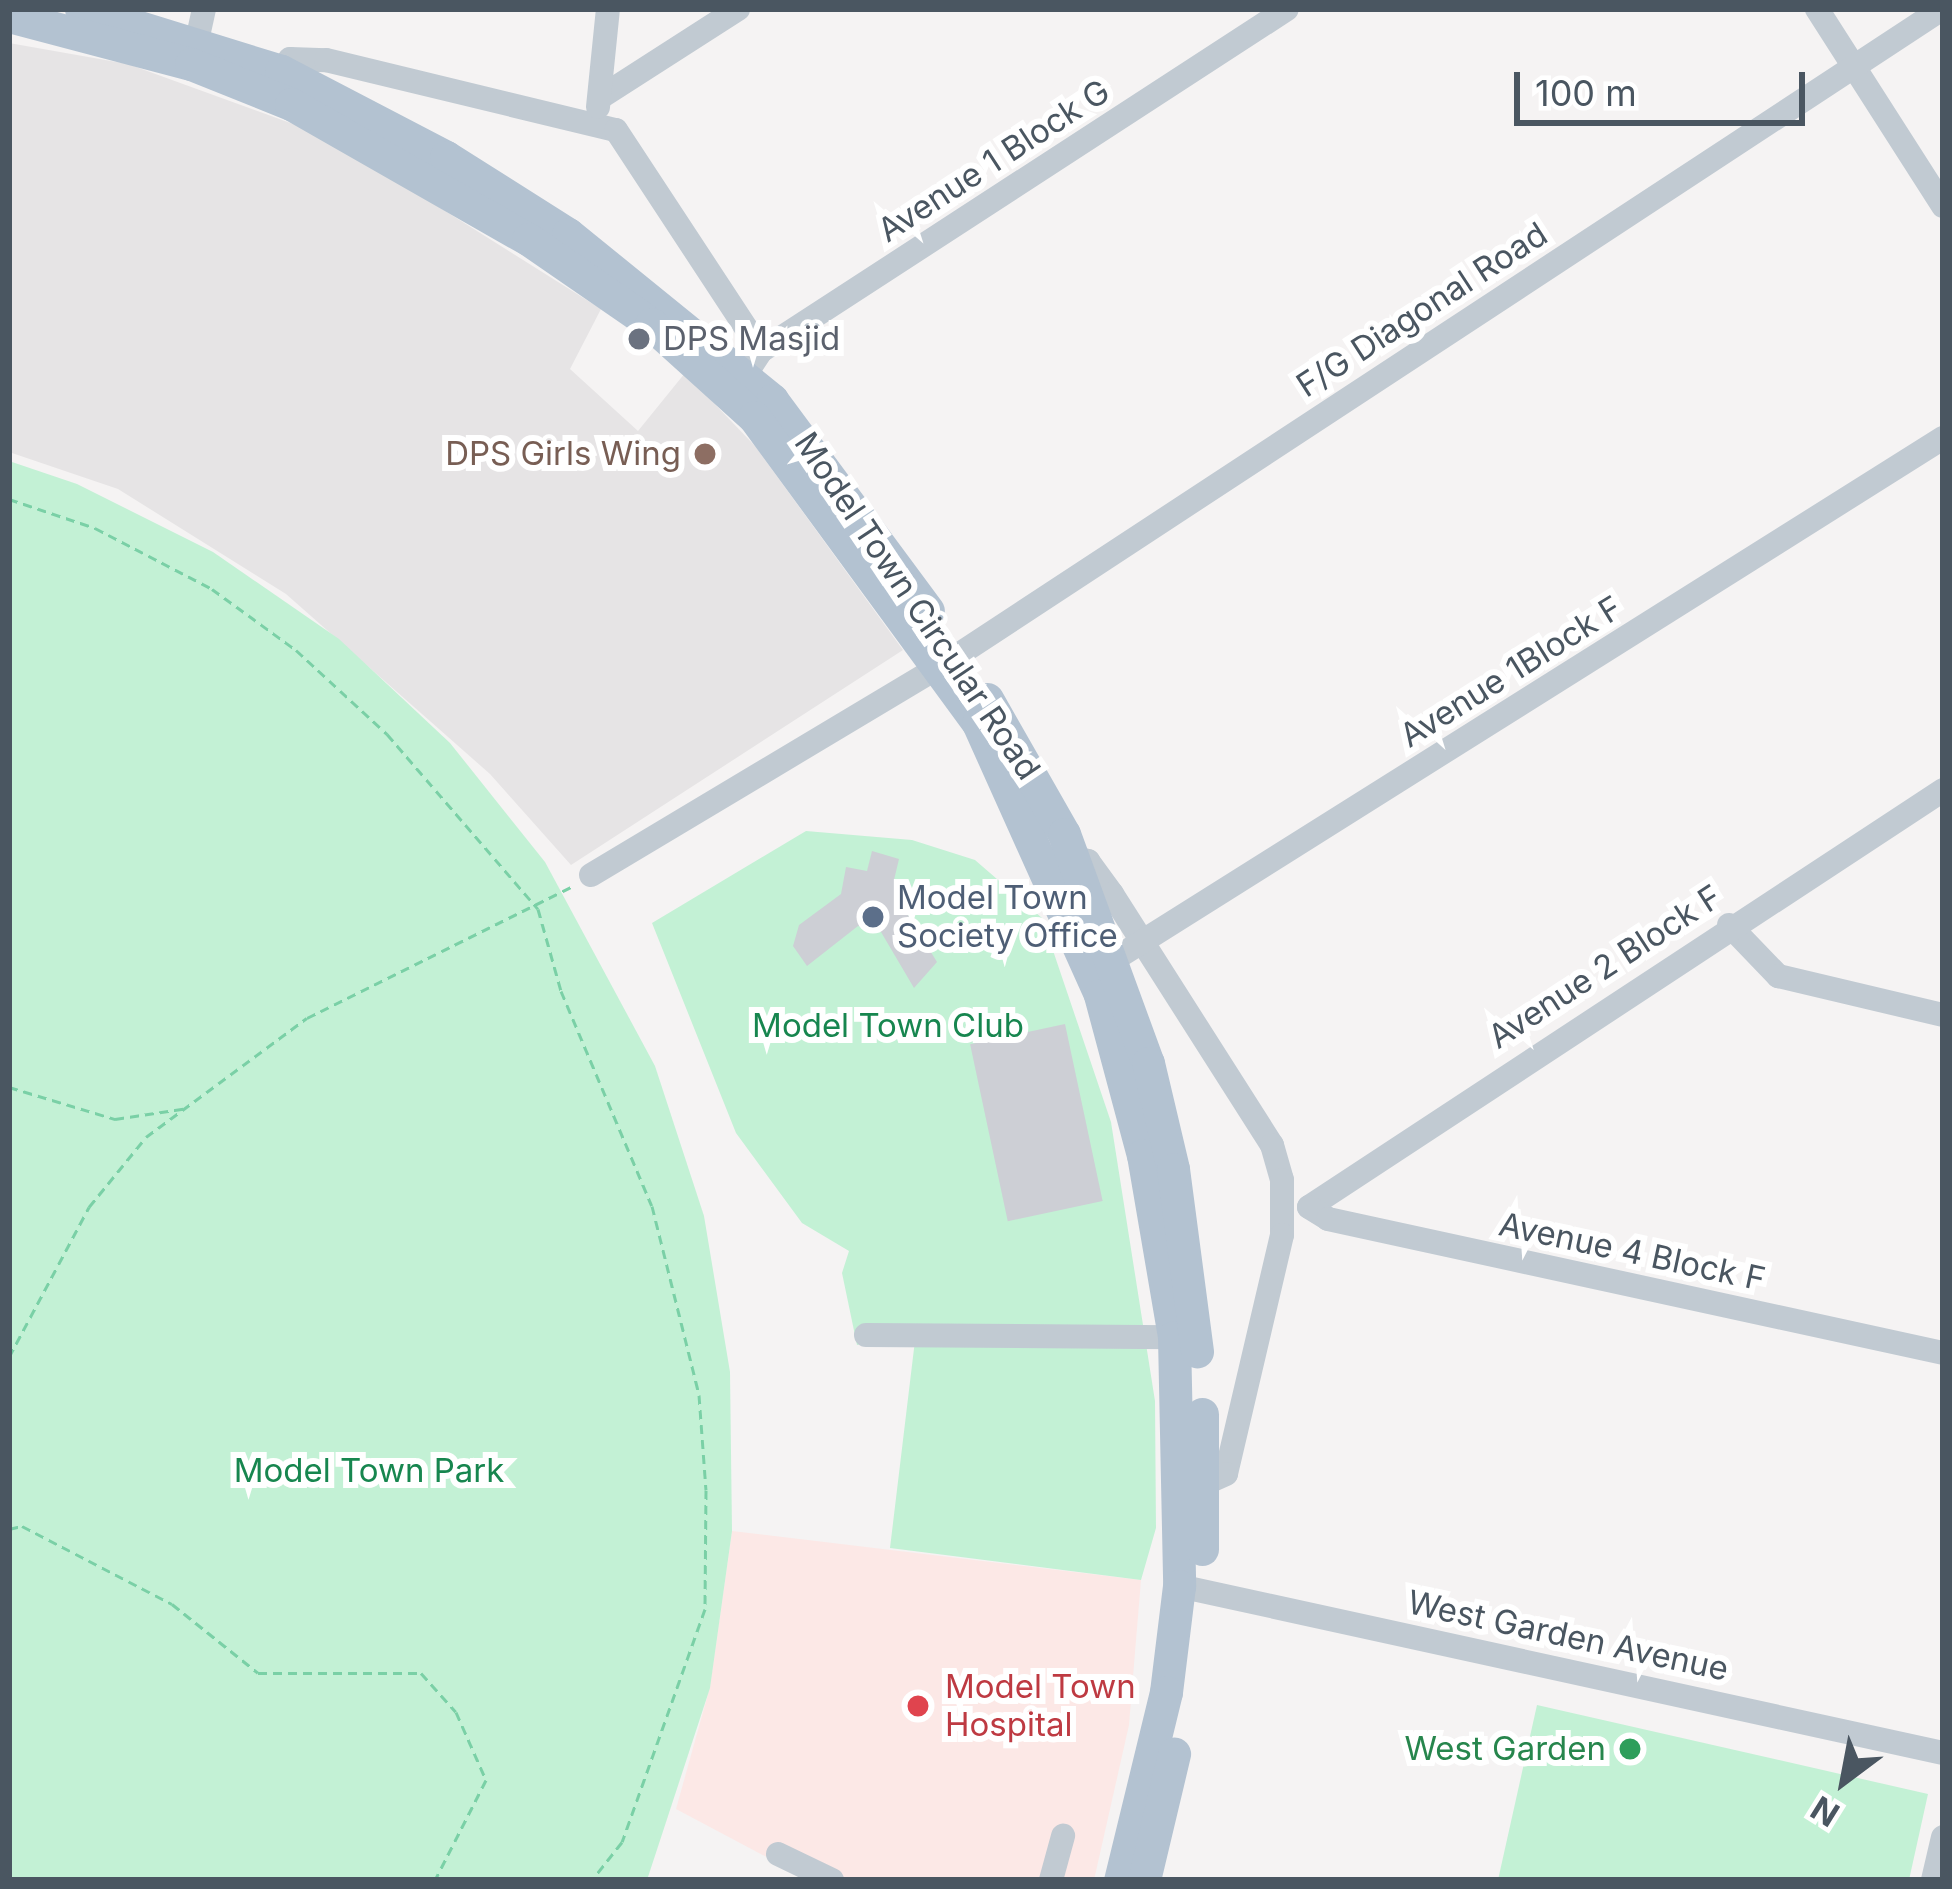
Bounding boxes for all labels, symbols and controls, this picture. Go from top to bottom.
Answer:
scale bar [1520,48,1811,122]
street label: Avenue 1 Block G [871,71,1117,251]
text: 100 m [1535,71,1637,115]
street label: F/G Diagonal Road [1289,214,1555,406]
place label: DPS Masjid [663,319,840,359]
marker: DPS Masjid [626,326,652,352]
street label: Model Town Circular Road [786,425,1048,787]
place label: DPS Girls Wing [445,434,681,474]
marker: DPS Girls Wing [692,441,718,467]
street label: Avenue 1Block F [1393,588,1629,756]
street label: Avenue 2 Block F [1481,877,1729,1057]
place label: Model Town Society Office [897,878,1118,956]
marker: Model Town Society Office [860,904,886,930]
park label: Model Town Club [752,1006,1024,1046]
street label: Avenue 4 Block F [1495,1204,1769,1300]
park label: Model Town Park [234,1451,504,1491]
street label: West Garden Avenue [1404,1583,1732,1689]
place label: Model Town Hospital [945,1667,1136,1745]
marker: Model Town Hospital [902,1690,934,1722]
north arrow [1784,1721,1904,1841]
place label: West Garden [1404,1729,1606,1769]
marker: West Garden [1617,1736,1643,1762]
text: N [1804,1788,1846,1835]

